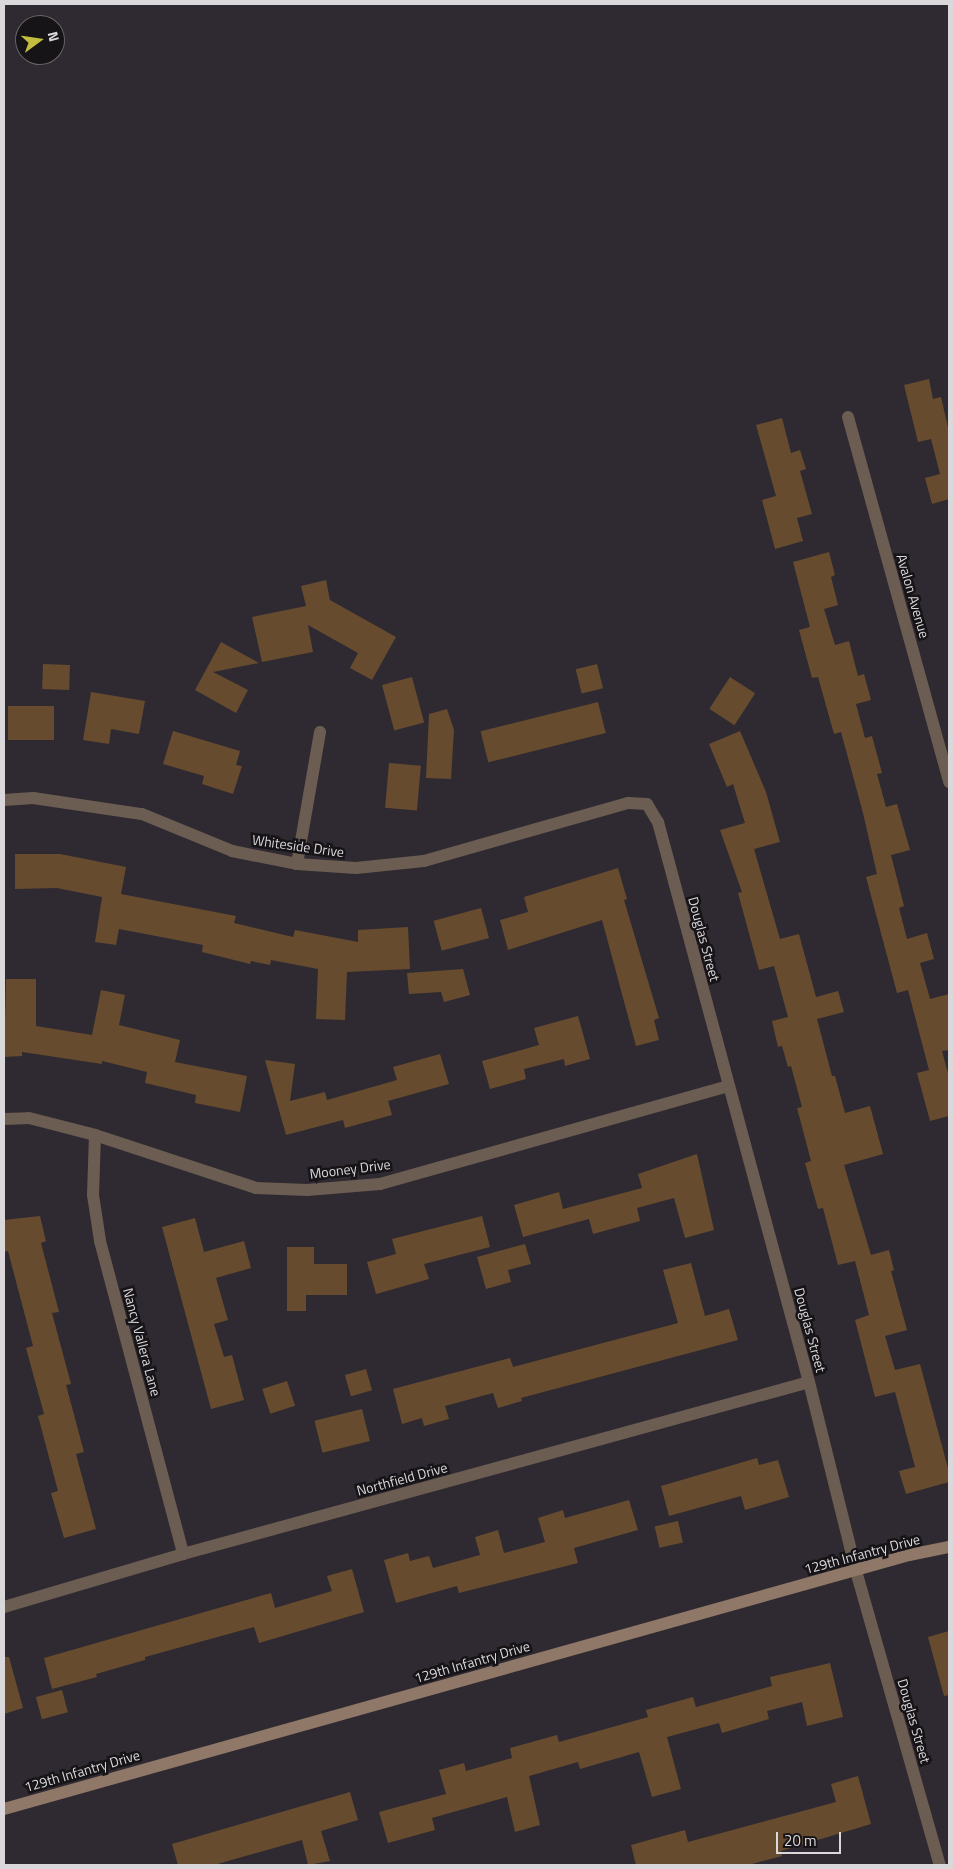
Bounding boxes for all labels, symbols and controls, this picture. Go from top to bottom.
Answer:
north arrow [15,15,65,65]
text: N [43,29,65,44]
street label: Avalon Avenue [893,552,933,640]
street label: Whiteside Drive [251,831,345,861]
street label: Douglas Street [685,895,723,983]
street label: Mooney Drive [309,1156,391,1182]
street label: Nancy Vallera Lane [119,1286,165,1398]
street label: Douglas Street [791,1286,829,1374]
street label: Northfield Drive [355,1459,449,1499]
street label: 129th Infantry Drive [802,1530,922,1578]
street label: 129th Infantry Drive [412,1637,532,1687]
street label: Douglas Street [894,1677,934,1765]
street label: 129th Infantry Drive [22,1746,142,1796]
scale bar [778,1822,843,1854]
text: 20 m [784,1829,817,1852]

